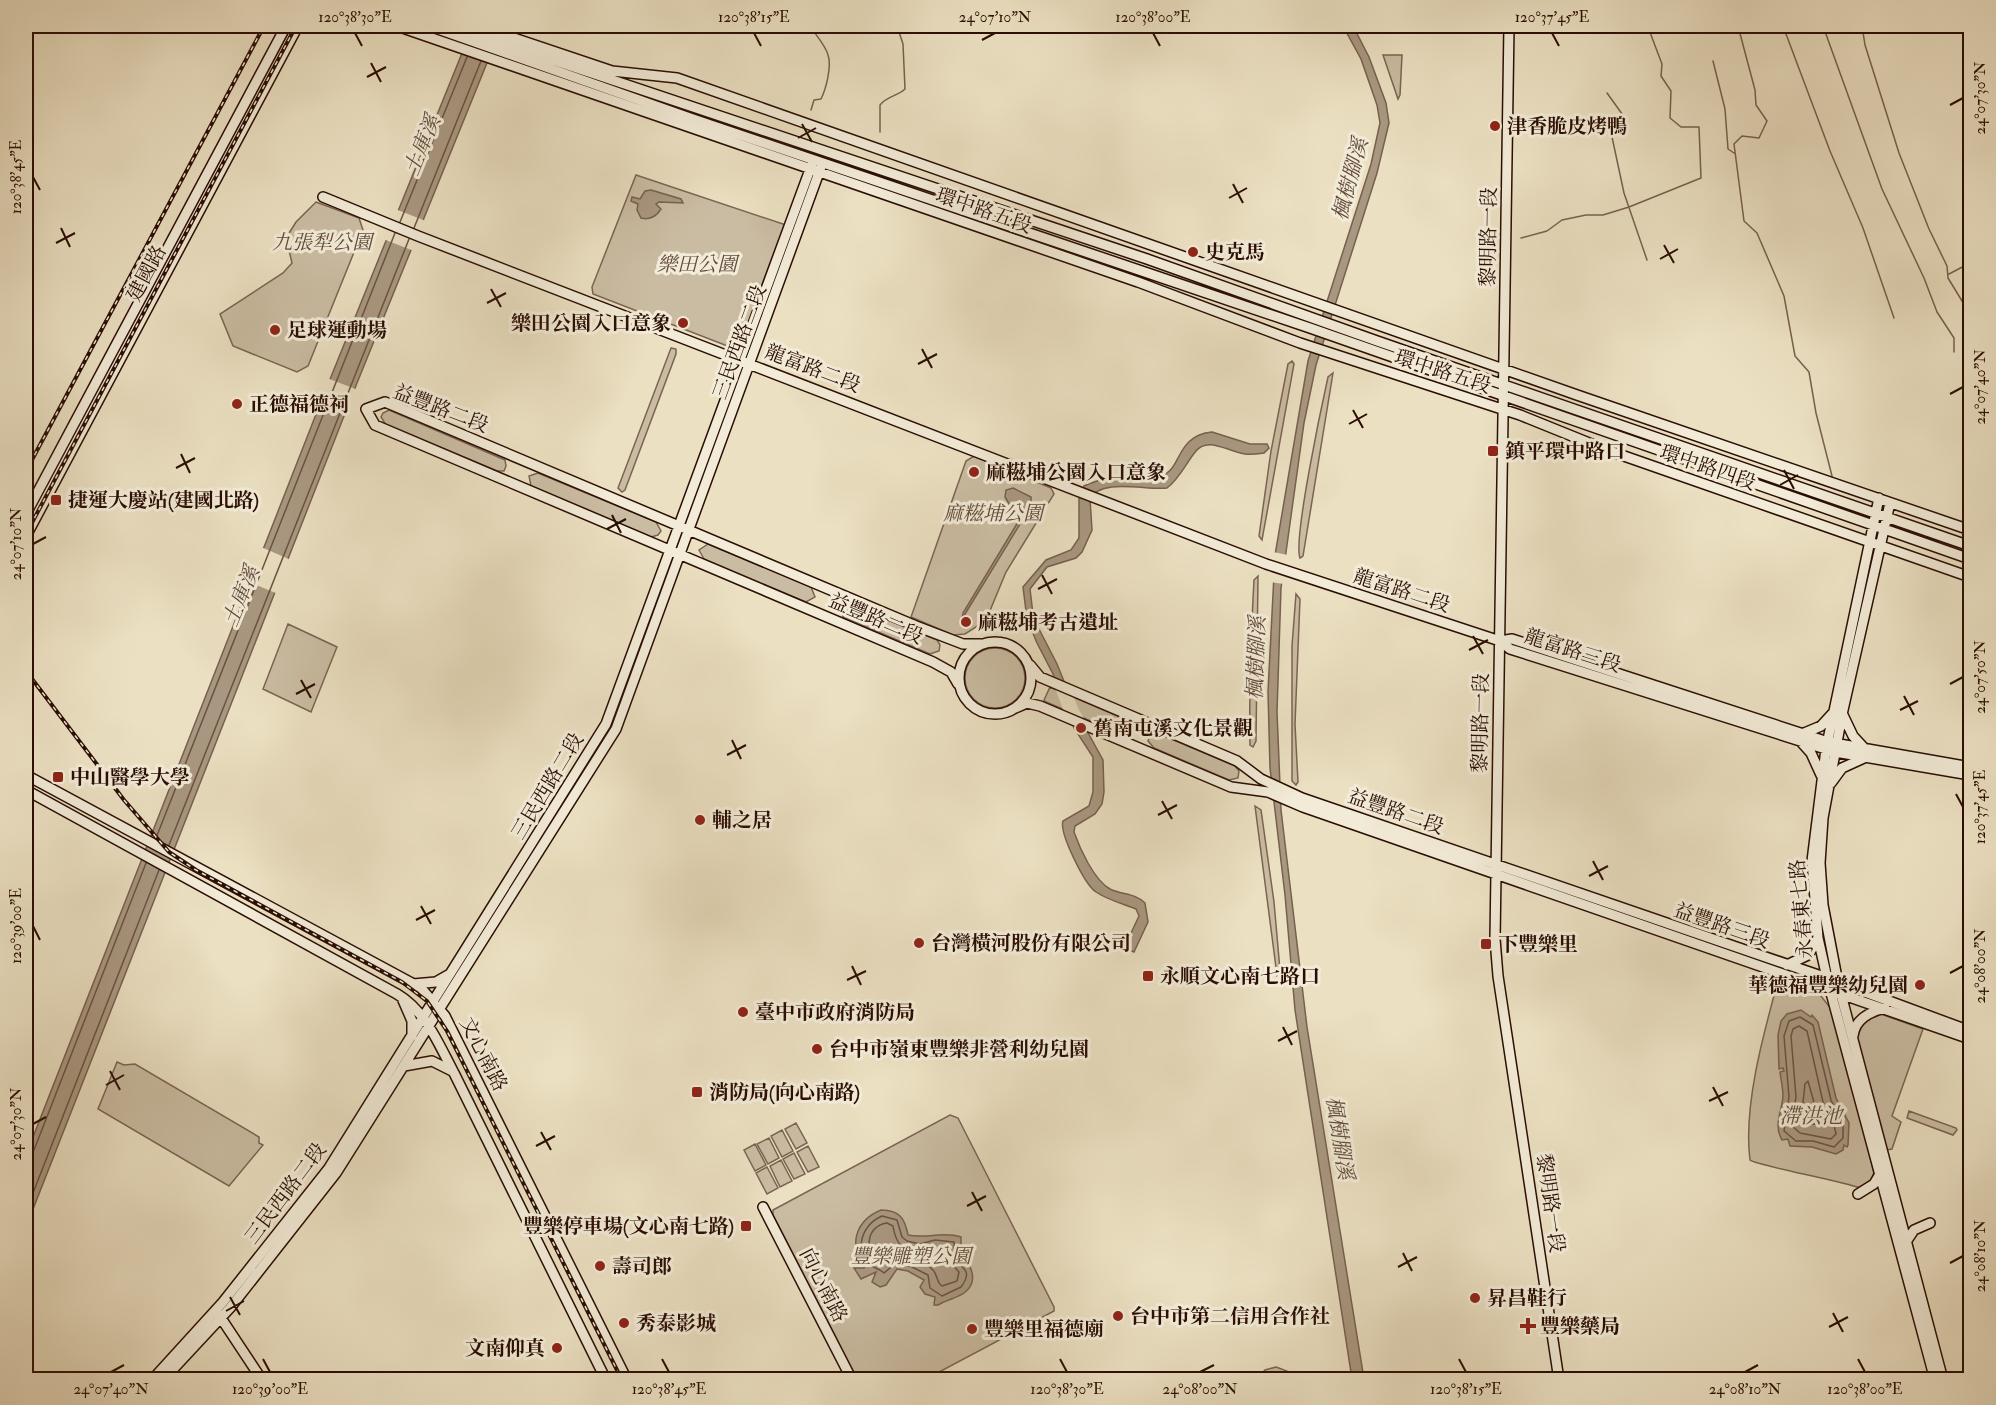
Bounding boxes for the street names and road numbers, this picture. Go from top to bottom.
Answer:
street label: 環中路五段 [932,182,1035,239]
street label: 黎明路一段 [1475,187,1502,287]
street label: 建國路 [121,241,172,306]
street label: 三民西路二段 [707,282,772,403]
street label: 龍富路二段 [762,339,864,398]
street label: 環中路五段 [1391,344,1494,399]
street label: 益豐路二段 [390,379,492,438]
street label: 環中路四段 [1656,439,1759,496]
street label: 龍富路二段 [1350,563,1453,618]
street label: 益豐路二段 [825,587,927,650]
street label: 龍富路三段 [1521,623,1624,678]
street label: 黎明路一段 [1467,673,1494,773]
street label: 三民西路二段 [506,728,589,844]
street label: 益豐路二段 [1344,783,1447,840]
street label: 永春東七路 [1785,858,1818,960]
street label: 益豐路三段 [1670,897,1773,954]
street label: 文心南路 [454,1013,513,1096]
street label: 三民西路二段 [239,1138,331,1249]
street label: 黎明路一段 [1531,1152,1570,1254]
street label: 向心南路 [794,1244,853,1327]

